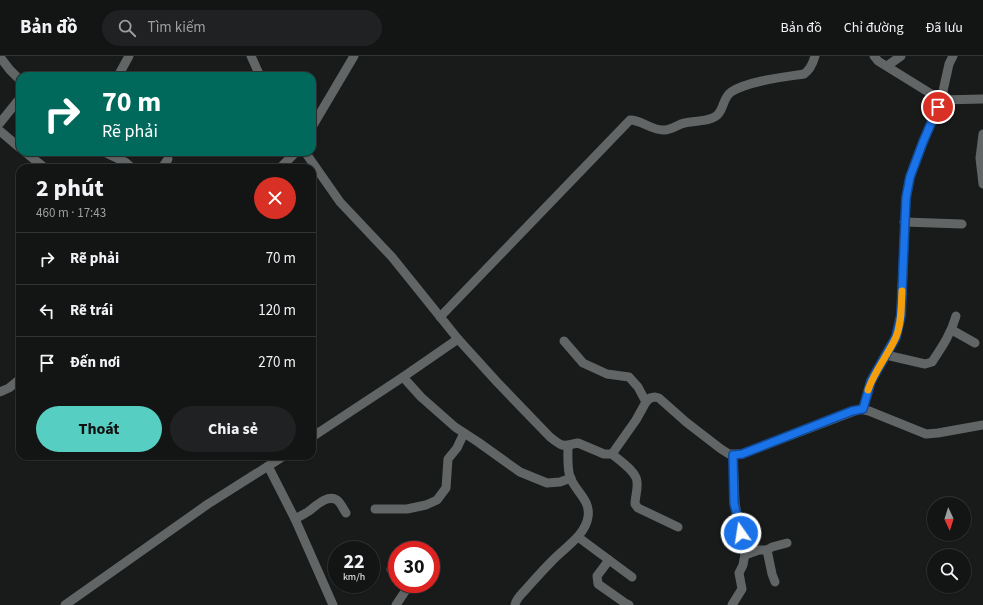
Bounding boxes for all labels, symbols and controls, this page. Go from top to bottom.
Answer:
search box [102,10,382,46]
text: Bản đồ [20,14,78,41]
icon: search [116,17,138,39]
text: Tìm kiếm [148,17,206,38]
text: Bản đồ [781,18,822,38]
text: Chỉ đường [844,18,903,38]
text: Đã lưu [925,18,963,38]
text: 70 m [102,82,161,122]
icon: right [36,88,88,140]
pin [921,90,955,124]
icon: arrive [927,96,949,118]
text: Rẽ phải [102,119,158,144]
text: 2 phút [36,171,104,206]
button: close [254,177,296,219]
text: 460 m · 17:43 [36,204,106,222]
icon: right [36,248,58,270]
text: Rẽ phải [70,248,119,269]
text: 70 m [266,248,296,269]
icon: left [36,300,58,322]
text: Rẽ trái [70,300,113,321]
text: 120 m [258,300,296,321]
icon: arrive [36,352,58,374]
text: Đến nơi [70,352,120,373]
text: 270 m [258,352,296,373]
button: Thoát [36,406,162,452]
button: Chia sẻ [170,406,296,452]
north arrow [927,497,971,541]
map controls [927,497,971,593]
position arrow [720,512,762,554]
speed limit sign: 30 [388,541,440,593]
text: 22 [343,548,365,576]
button: search [927,549,971,593]
text: km/h [343,570,365,584]

